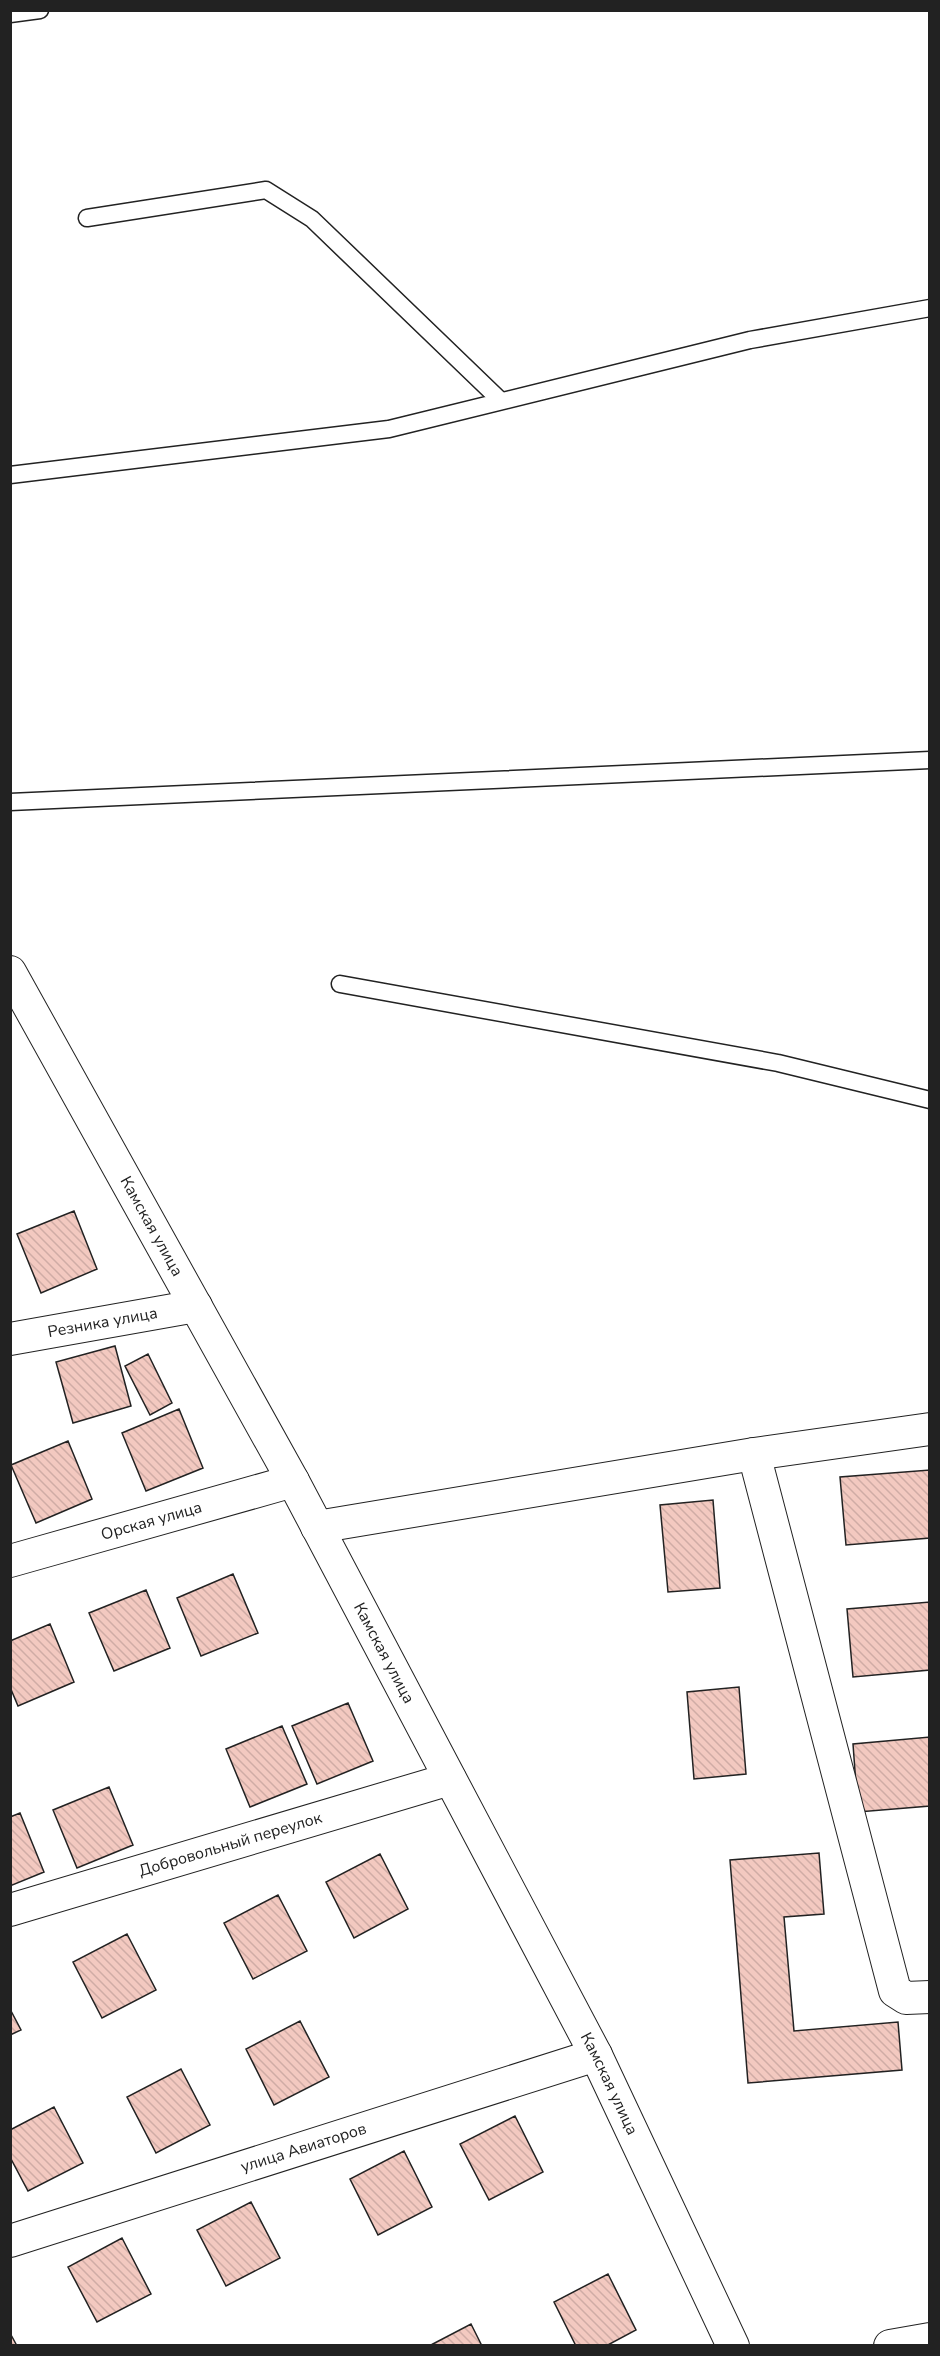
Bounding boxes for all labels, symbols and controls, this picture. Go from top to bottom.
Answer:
street label: Камская улица [115,1172,188,1280]
street label: Резника улица [46,1302,159,1343]
street label: Орская улица [99,1496,204,1546]
street label: Камская улица [348,1599,420,1708]
street label: Добровольный переулок [136,1807,325,1882]
street label: Камская улица [575,2028,643,2139]
street label: улица Авиаторов [238,2117,369,2178]

